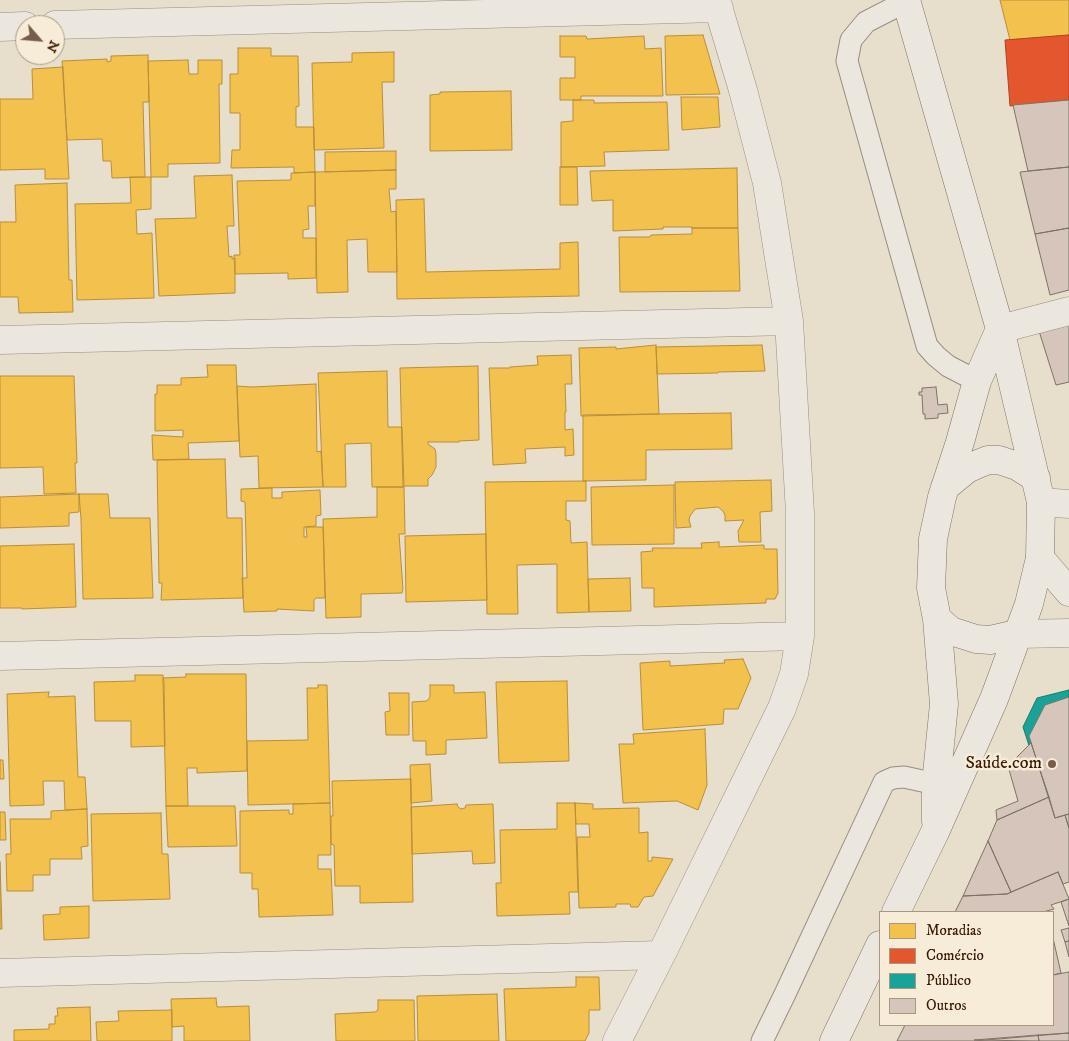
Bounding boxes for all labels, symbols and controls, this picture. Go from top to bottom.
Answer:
north arrow [15,15,65,65]
text: N [42,37,63,56]
place label: Saúde.com [965,753,1042,775]
marker: Saúde.com [1046,758,1058,770]
legend [879,911,1054,1026]
text: Moradias [926,921,981,940]
text: Comércio [926,946,984,965]
text: Público [926,971,971,990]
text: Outros [926,996,967,1015]

